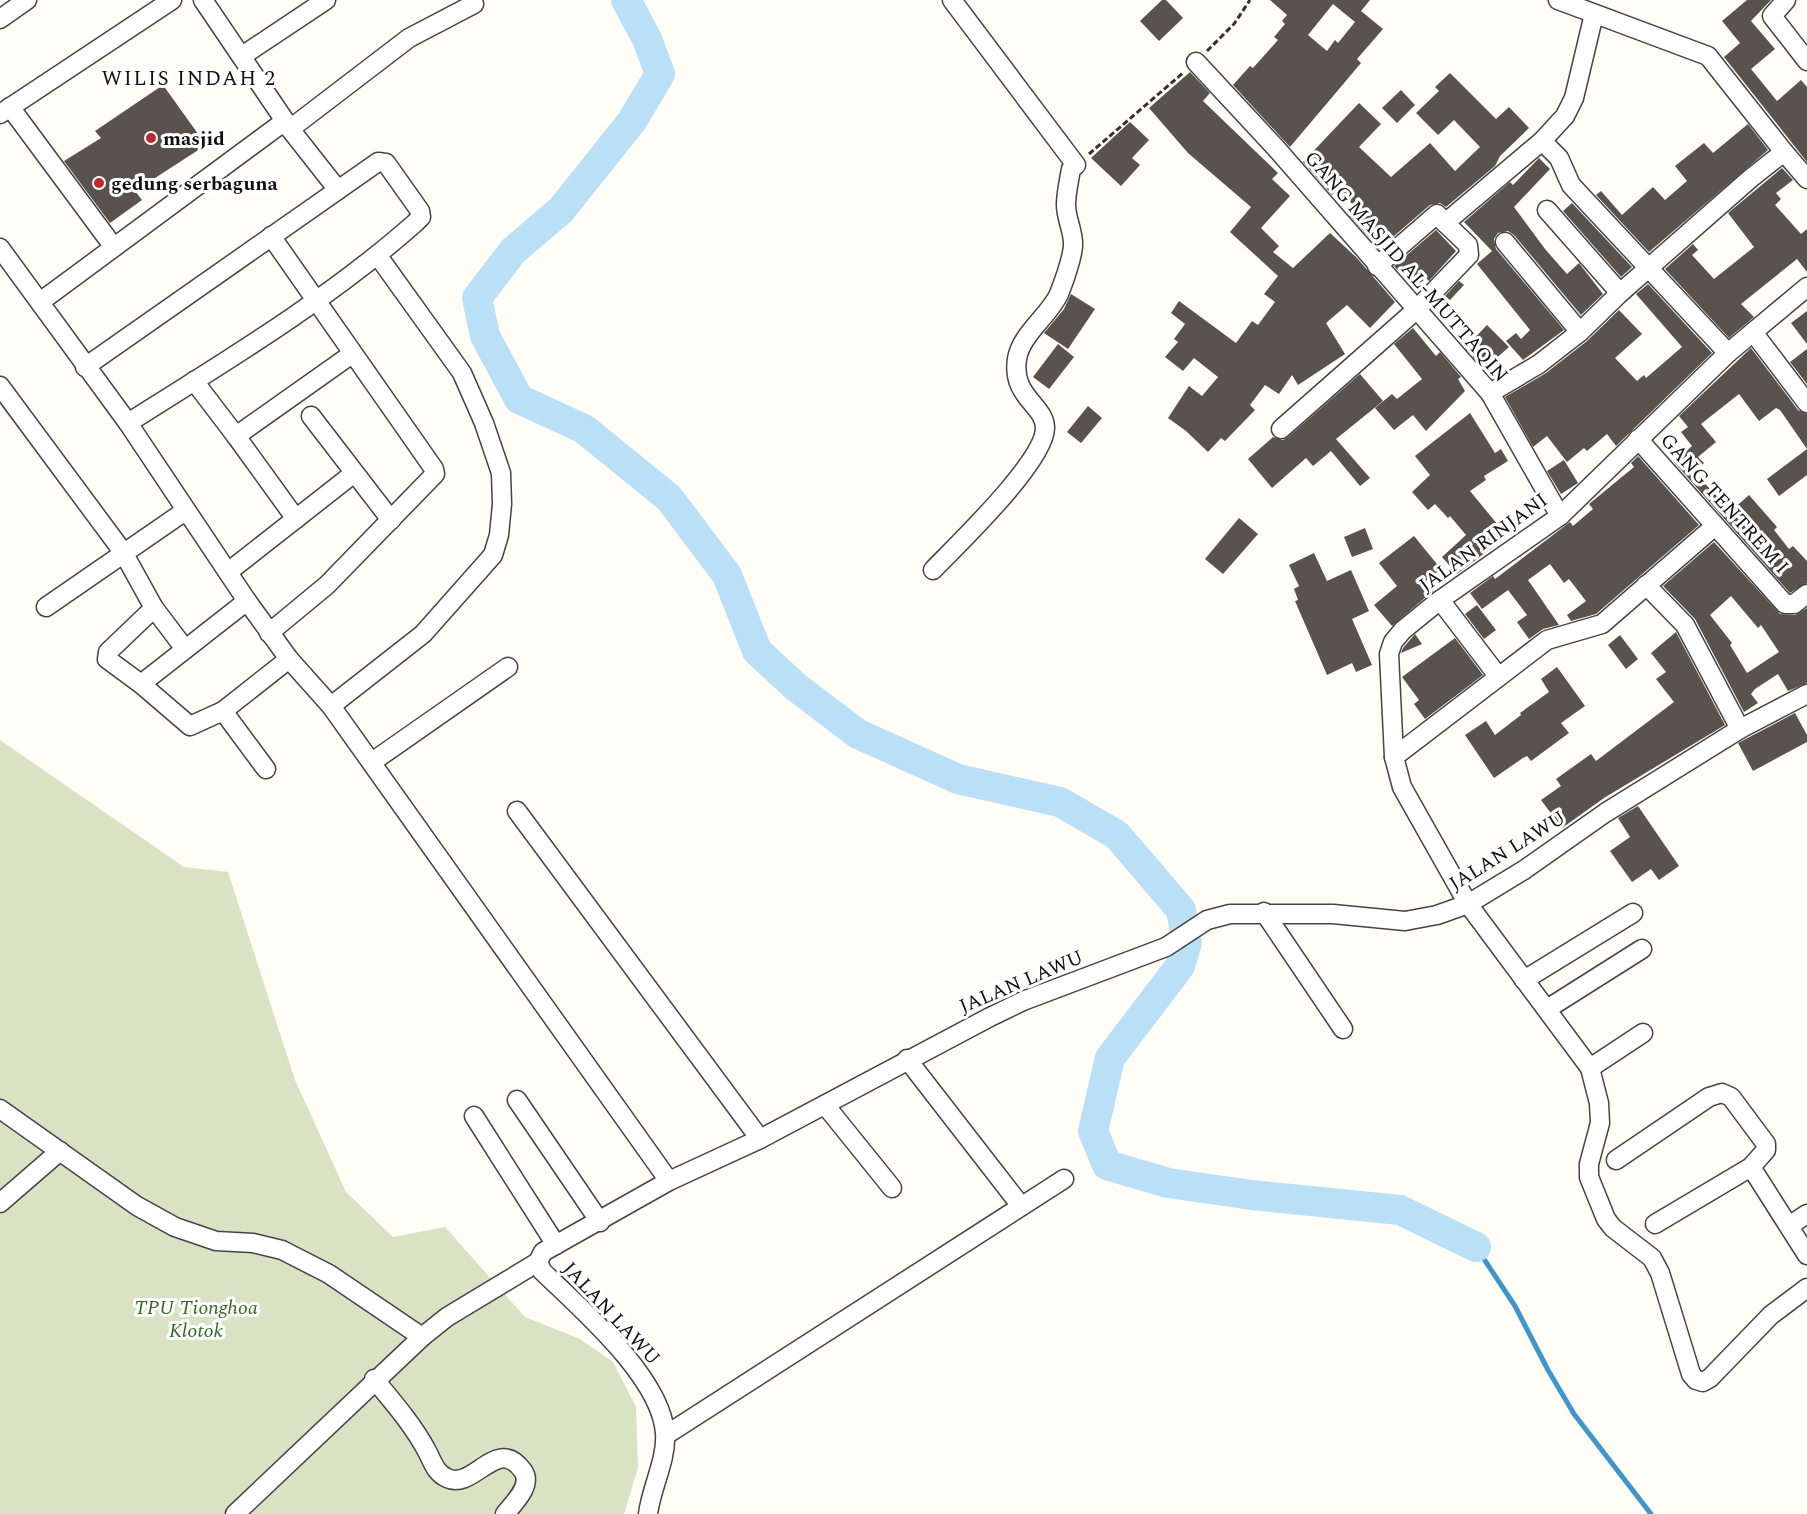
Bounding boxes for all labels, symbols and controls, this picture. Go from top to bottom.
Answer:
district label: WILIS INDAH 2 [102,63,276,95]
place label: masjid [163,124,225,154]
marker: masjid [144,131,158,145]
street label: GANG MASJID AL-MUTTAQIN [1297,144,1515,389]
place label: gedung serbaguna [111,169,279,199]
marker: gedung serbaguna [92,176,106,190]
street label: GANG TENTREM I [1653,427,1796,581]
street label: JALAN RINJANI [1413,486,1554,600]
street label: JALAN LAWU [1443,803,1572,899]
street label: JALAN LAWU [955,942,1088,1022]
street label: JALAN LAWU [555,1255,667,1372]
park label: TPU Tionghoa Klotok [134,1293,258,1346]

